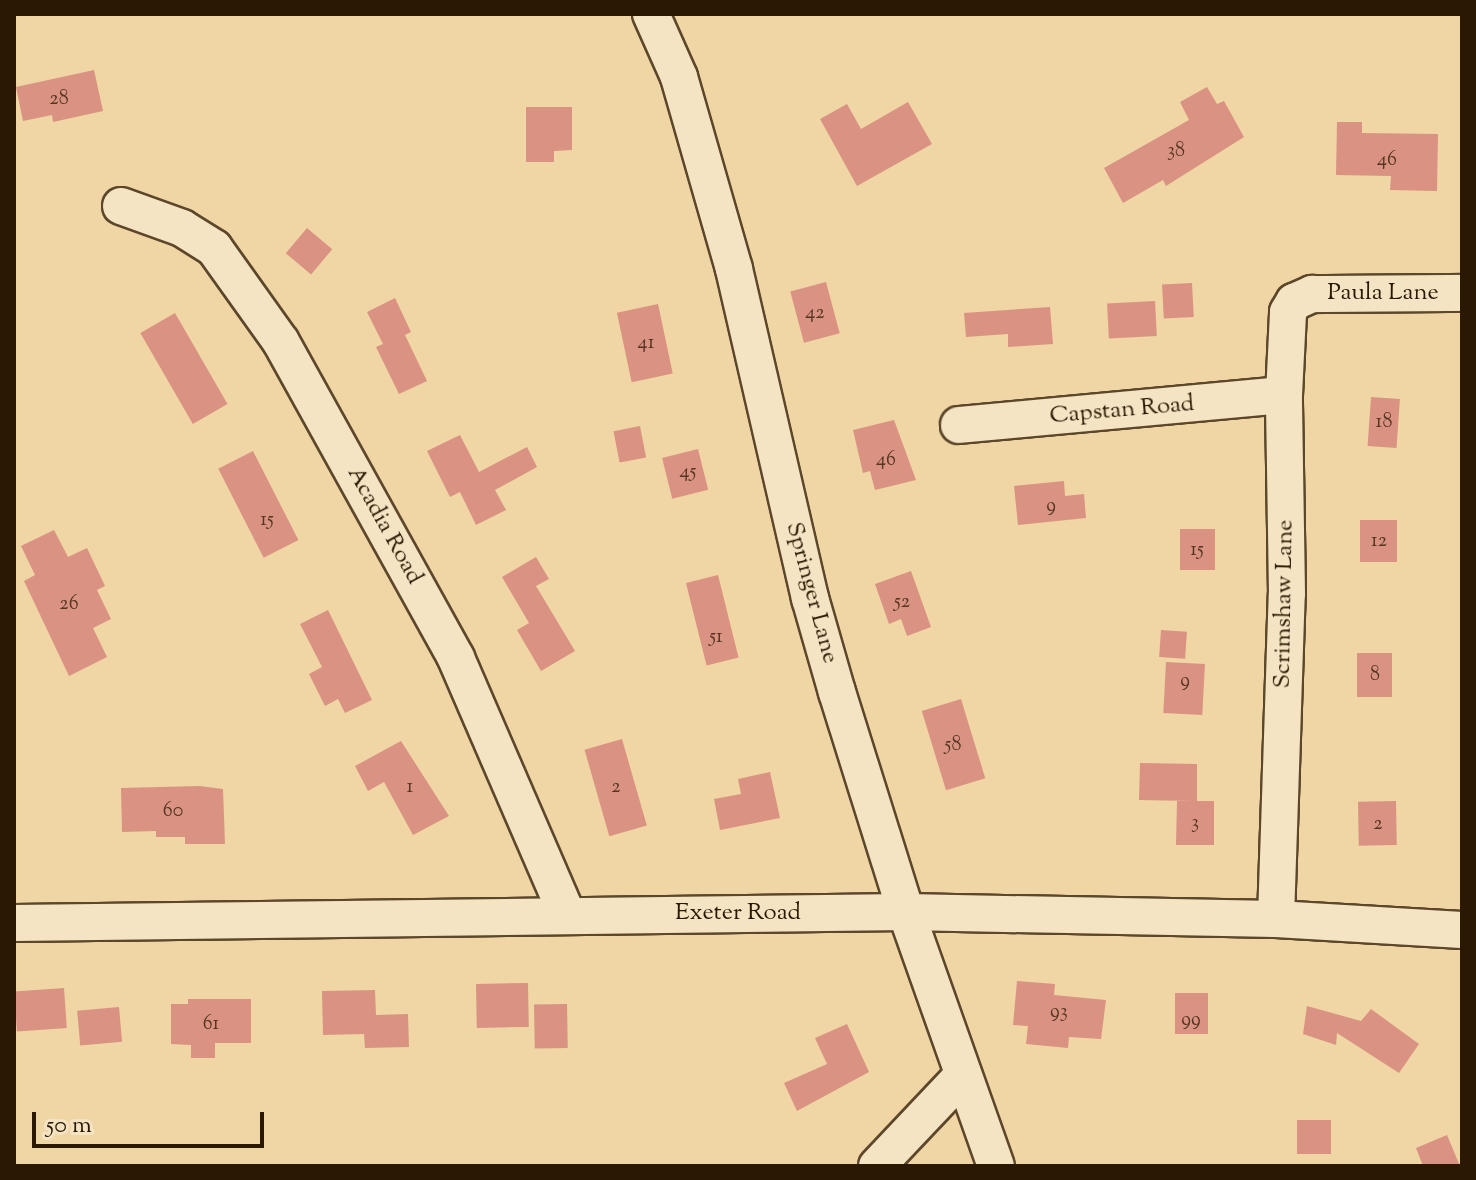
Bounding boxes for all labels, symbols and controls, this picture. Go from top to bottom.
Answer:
house number: 28 [49,87,69,111]
house number: 38 [1167,139,1185,163]
house number: 46 [1377,148,1397,172]
street label: Paula Lane [1327,280,1439,308]
house number: 42 [805,301,825,325]
house number: 41 [638,331,654,355]
street label: Capstan Road [1048,390,1196,432]
house number: 18 [1376,410,1392,434]
house number: 46 [876,448,896,472]
house number: 45 [680,460,696,484]
street label: Acadia Road [340,462,428,590]
house number: 9 [1046,494,1056,518]
house number: 15 [260,508,274,532]
street label: Springer Lane [778,519,844,667]
street label: Scrimshaw Lane [1269,519,1301,689]
house number: 12 [1371,529,1387,553]
house number: 15 [1190,538,1204,562]
house number: 52 [894,590,910,614]
house number: 26 [59,592,79,616]
house number: 51 [709,625,723,649]
house number: 8 [1370,663,1380,687]
house number: 9 [1180,669,1190,693]
house number: 58 [945,733,961,757]
house number: 1 [407,775,413,799]
house number: 2 [611,775,621,799]
house number: 60 [163,799,183,823]
house number: 3 [1191,811,1199,835]
house number: 2 [1373,812,1383,836]
street label: Exeter Road [675,900,801,928]
house number: 93 [1050,1000,1068,1024]
house number: 99 [1181,1008,1201,1032]
house number: 61 [203,1012,219,1036]
scale bar [36,1096,268,1146]
text: 50 m [46,1109,92,1143]

